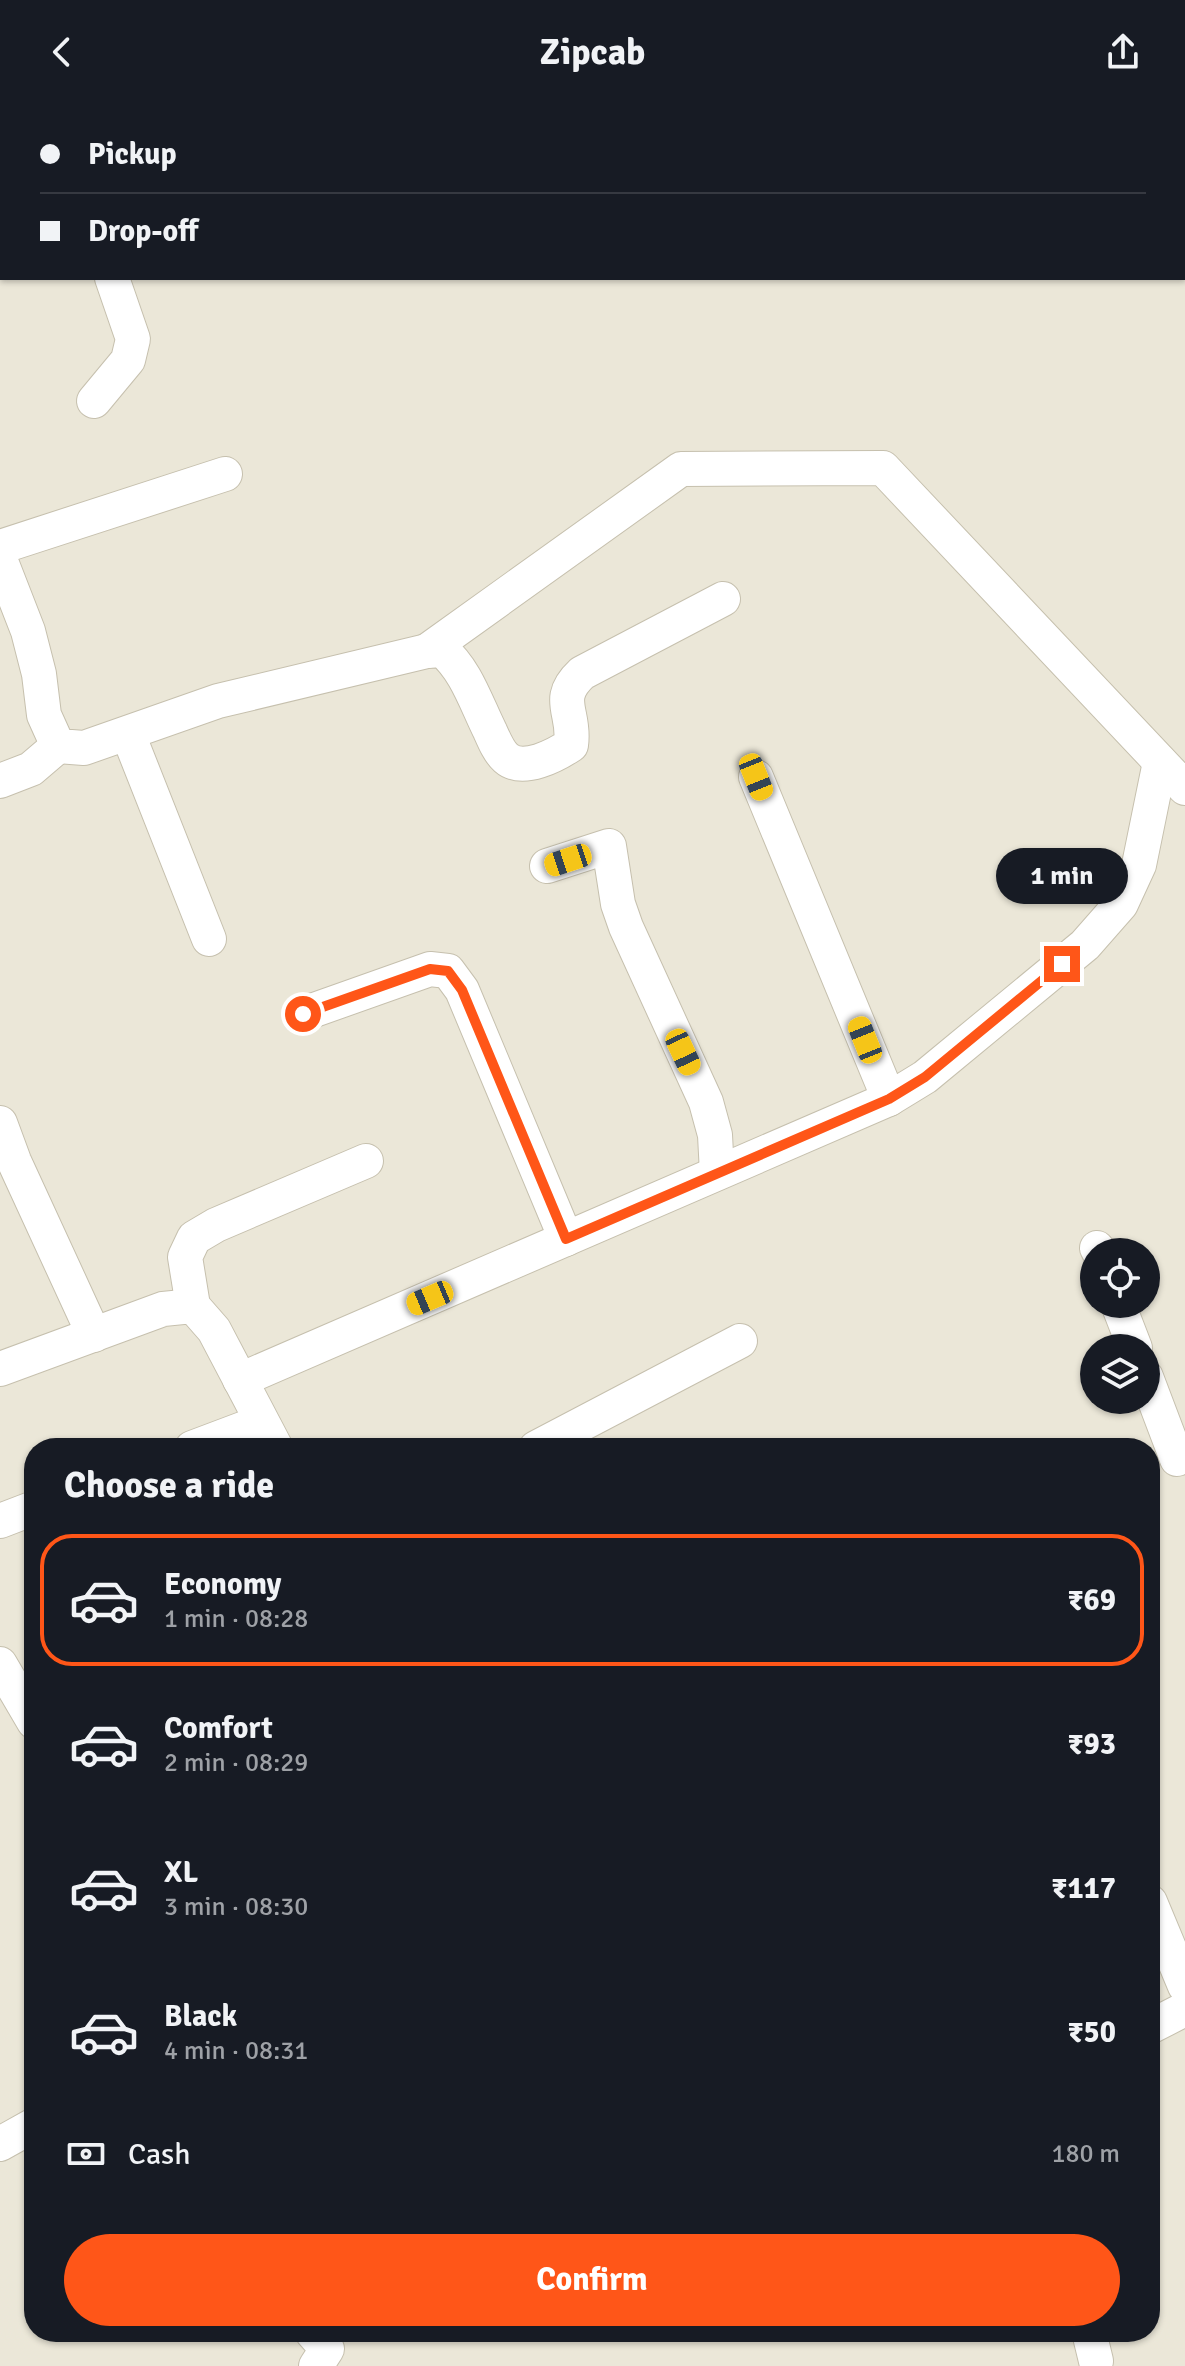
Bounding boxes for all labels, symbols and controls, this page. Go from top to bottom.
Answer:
icon: back [40,30,84,74]
text: Zipcab [540,30,645,75]
icon: share [1101,30,1145,74]
text: Pickup [88,136,177,173]
text: Drop-off [88,213,198,250]
car [736,750,776,804]
car [541,841,595,879]
callout: 1 min [996,848,1128,904]
text: 1 min [1031,860,1093,892]
route end [1044,946,1080,982]
route start [285,996,321,1032]
car [845,1013,885,1067]
car [662,1025,704,1079]
map controls [1080,1238,1160,1414]
button: locate [1080,1238,1160,1318]
car [403,1278,457,1318]
button: layers [1080,1334,1160,1414]
text: Choose a ride [64,1463,274,1508]
icon: car [68,1564,140,1636]
text: Economy [164,1566,281,1603]
text: ₹69 [1067,1582,1116,1619]
text: 1 min · 08:28 [164,1603,308,1635]
icon: car [68,1708,140,1780]
text: Comfort [164,1710,273,1747]
text: ₹93 [1067,1726,1116,1763]
text: 2 min · 08:29 [164,1747,308,1779]
icon: car [68,1852,140,1924]
text: XL [164,1854,198,1891]
text: ₹117 [1051,1870,1116,1907]
text: 3 min · 08:30 [164,1891,308,1923]
icon: car [68,1996,140,2068]
text: Black [164,1998,237,2035]
text: ₹50 [1067,2014,1116,2051]
text: 4 min · 08:31 [164,2035,308,2067]
icon: cash [64,2132,108,2176]
text: Cash [128,2136,191,2173]
text: 180 m [1051,2138,1120,2170]
button: Confirm [64,2234,1120,2326]

